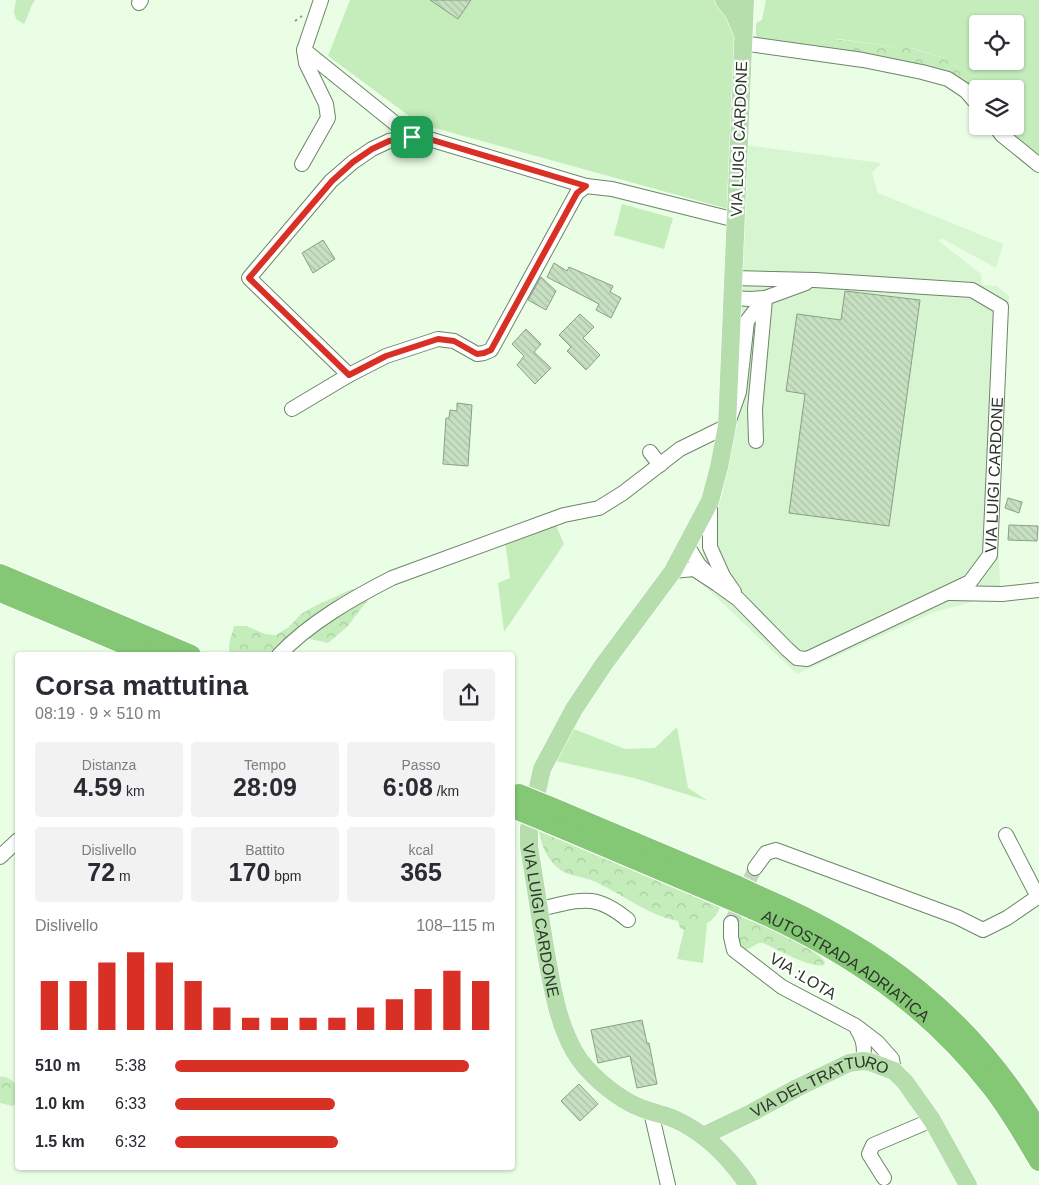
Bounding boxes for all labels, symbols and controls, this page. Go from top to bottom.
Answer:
map controls [969,15,1024,135]
button: locate [969,15,1024,70]
street label: VIA LUIGI CARDONE [728,61,750,217]
button: layers [969,80,1024,135]
pin [391,116,433,158]
icon: arrive [398,123,426,151]
street label: VIA LUIGI CARDONE [982,397,1005,553]
button: share [443,669,495,721]
text: Corsa mattutina [35,670,248,701]
text: 08:19 · 9 × 510 m [35,705,161,722]
text: Distanza [82,757,136,773]
text: Tempo [244,757,286,773]
text: Passo [402,757,440,773]
text: 4.59 [73,773,122,801]
text: 28:09 [233,773,297,801]
text: 6:08 [383,773,433,801]
text: km [122,783,145,799]
text: /km [433,783,459,799]
text: Dislivello [81,842,137,858]
text: Battito [245,842,285,858]
text: kcal [409,842,433,858]
street label: VIA LUIGI CARDONE [520,842,563,999]
text: 72 [87,858,115,886]
text: 170 [229,858,270,886]
text: 365 [400,858,442,886]
text: m [115,868,131,884]
text: bpm [270,868,301,884]
street label: AUTOSTRADA ADRIATICA [759,906,934,1025]
text: Dislivello [35,917,98,934]
text: 108–115 m [416,917,495,934]
street label: VIA :LOTA [767,950,840,1003]
street label: VIA DEL TRATTURO [748,1052,891,1120]
text: 510 m [35,1057,80,1074]
text: 5:38 [115,1057,146,1074]
text: 1.0 km [35,1095,85,1112]
text: 6:33 [115,1095,146,1112]
text: 1.5 km [35,1133,85,1150]
text: 6:32 [115,1133,146,1150]

